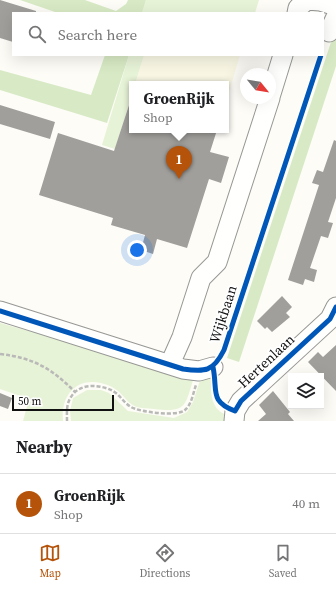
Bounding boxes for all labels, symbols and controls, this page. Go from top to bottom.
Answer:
search box [12,12,324,56]
icon: search [26,23,48,45]
text: Search here [58,24,137,45]
north arrow [240,68,276,104]
popup [129,81,229,133]
text: GroenRijk [144,88,214,109]
text: Shop [144,109,172,126]
pin: 1 [166,146,192,179]
your location [127,240,147,260]
street label: Wijkbaan [204,282,242,345]
street label: Hertenlaan [233,329,299,393]
map controls [288,373,324,409]
button: layers [288,373,324,409]
scale bar [12,393,114,412]
text: 50 m [18,394,41,409]
text: Nearby [16,435,72,459]
text: GroenRijk [54,485,125,506]
text: 1 [25,495,33,512]
text: 40 m [292,495,320,512]
text: Shop [54,506,83,523]
tab: Map [39,542,61,581]
tab: Directions [139,542,190,581]
tab: Saved [269,542,297,581]

